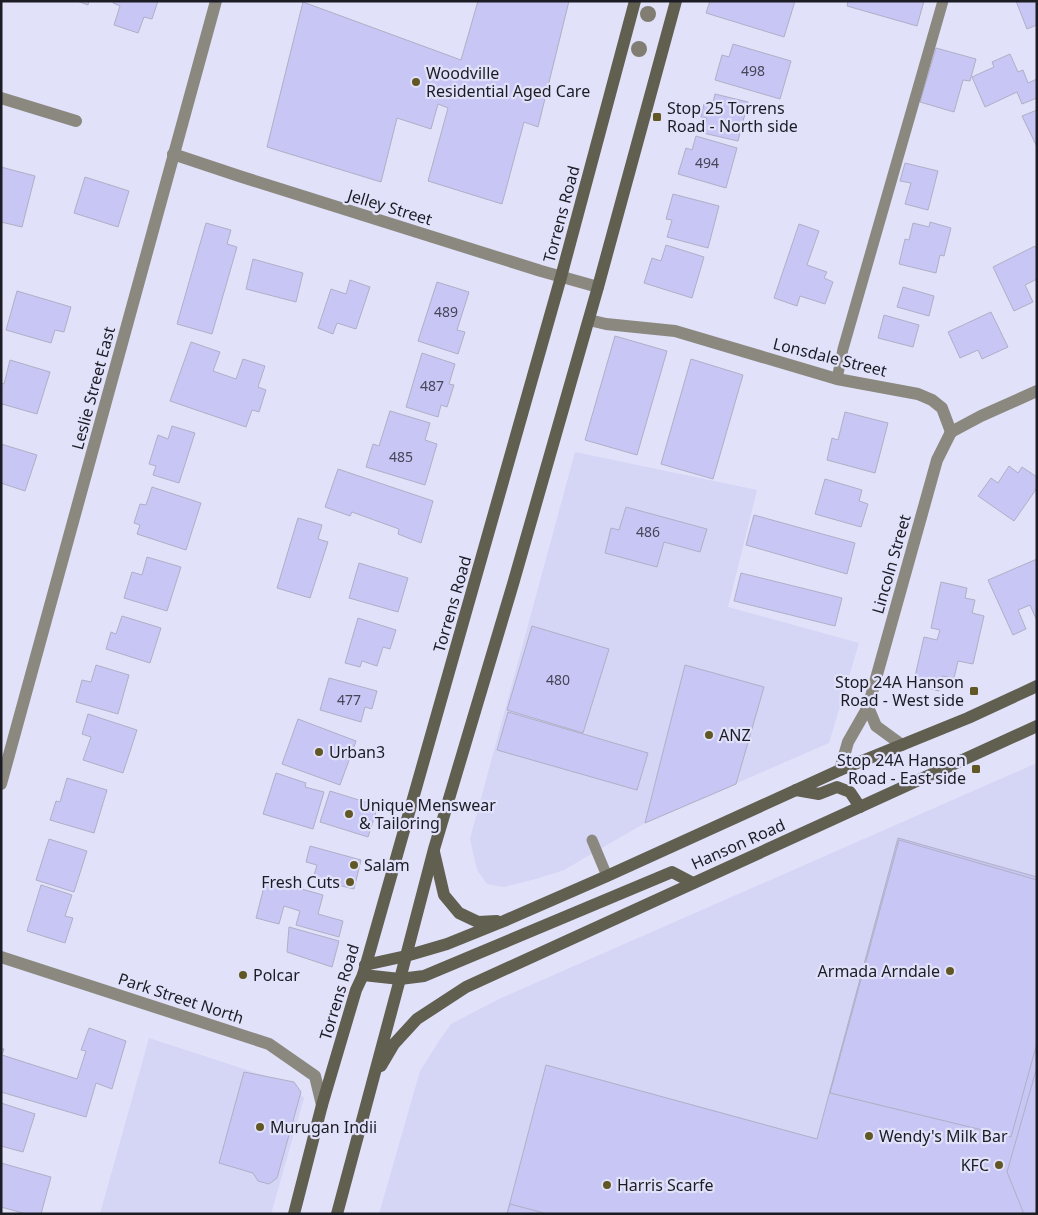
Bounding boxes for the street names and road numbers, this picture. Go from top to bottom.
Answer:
street label: Torrens Road [537,163,585,265]
street label: Jelley Street [343,183,435,230]
street label: Leslie Street East [66,324,120,452]
street label: Lonsdale Street [771,332,889,382]
street label: Lincoln Street [866,511,916,616]
street label: Torrens Road [428,553,476,655]
street label: Hanson Road [688,813,788,875]
street label: Torrens Road [314,941,364,1043]
street label: Park Street North [115,967,247,1029]

